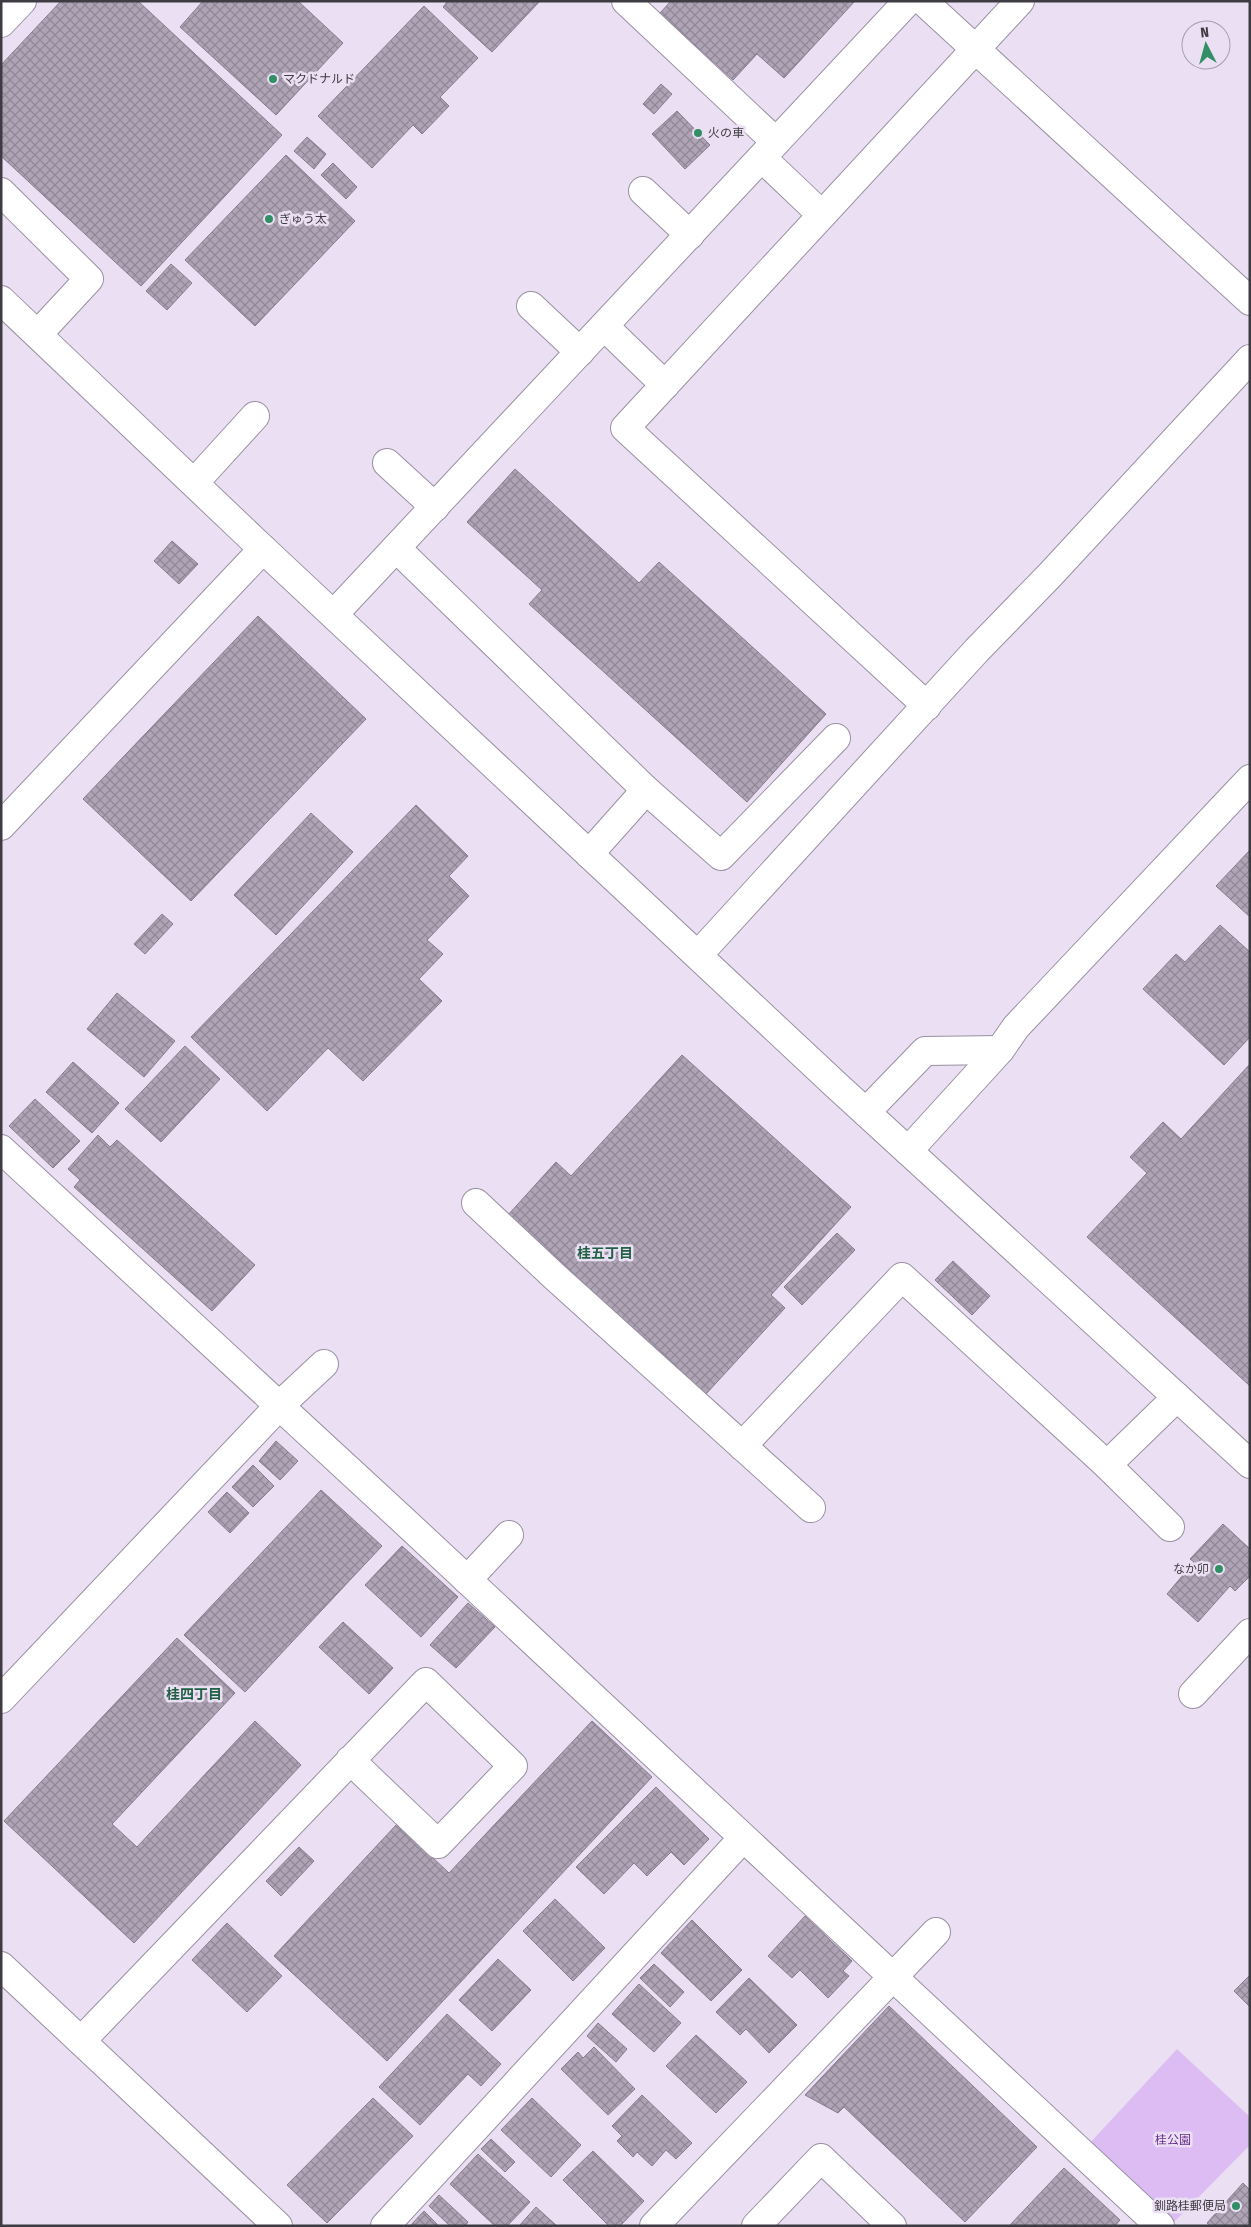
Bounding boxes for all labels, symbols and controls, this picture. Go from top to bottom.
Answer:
north arrow [1181,20,1231,70]
text: N [1200,24,1210,41]
place label: マクドナルド [283,72,355,86]
marker: マクドナルド [267,73,279,85]
place label: 火の車 [708,126,744,140]
marker: 火の車 [692,127,704,139]
place label: ぎゅう太 [279,212,327,226]
marker: ぎゅう太 [263,213,275,225]
district label: 桂五丁目 [577,1245,633,1262]
place label: なか卯 [1173,1562,1209,1576]
marker: なか卯 [1213,1563,1225,1575]
district label: 桂四丁目 [166,1686,222,1703]
park label: 桂公園 [1155,2133,1191,2147]
place label: 釧路桂郵便局 [1154,2199,1226,2213]
marker: 釧路桂郵便局 [1230,2200,1242,2212]

